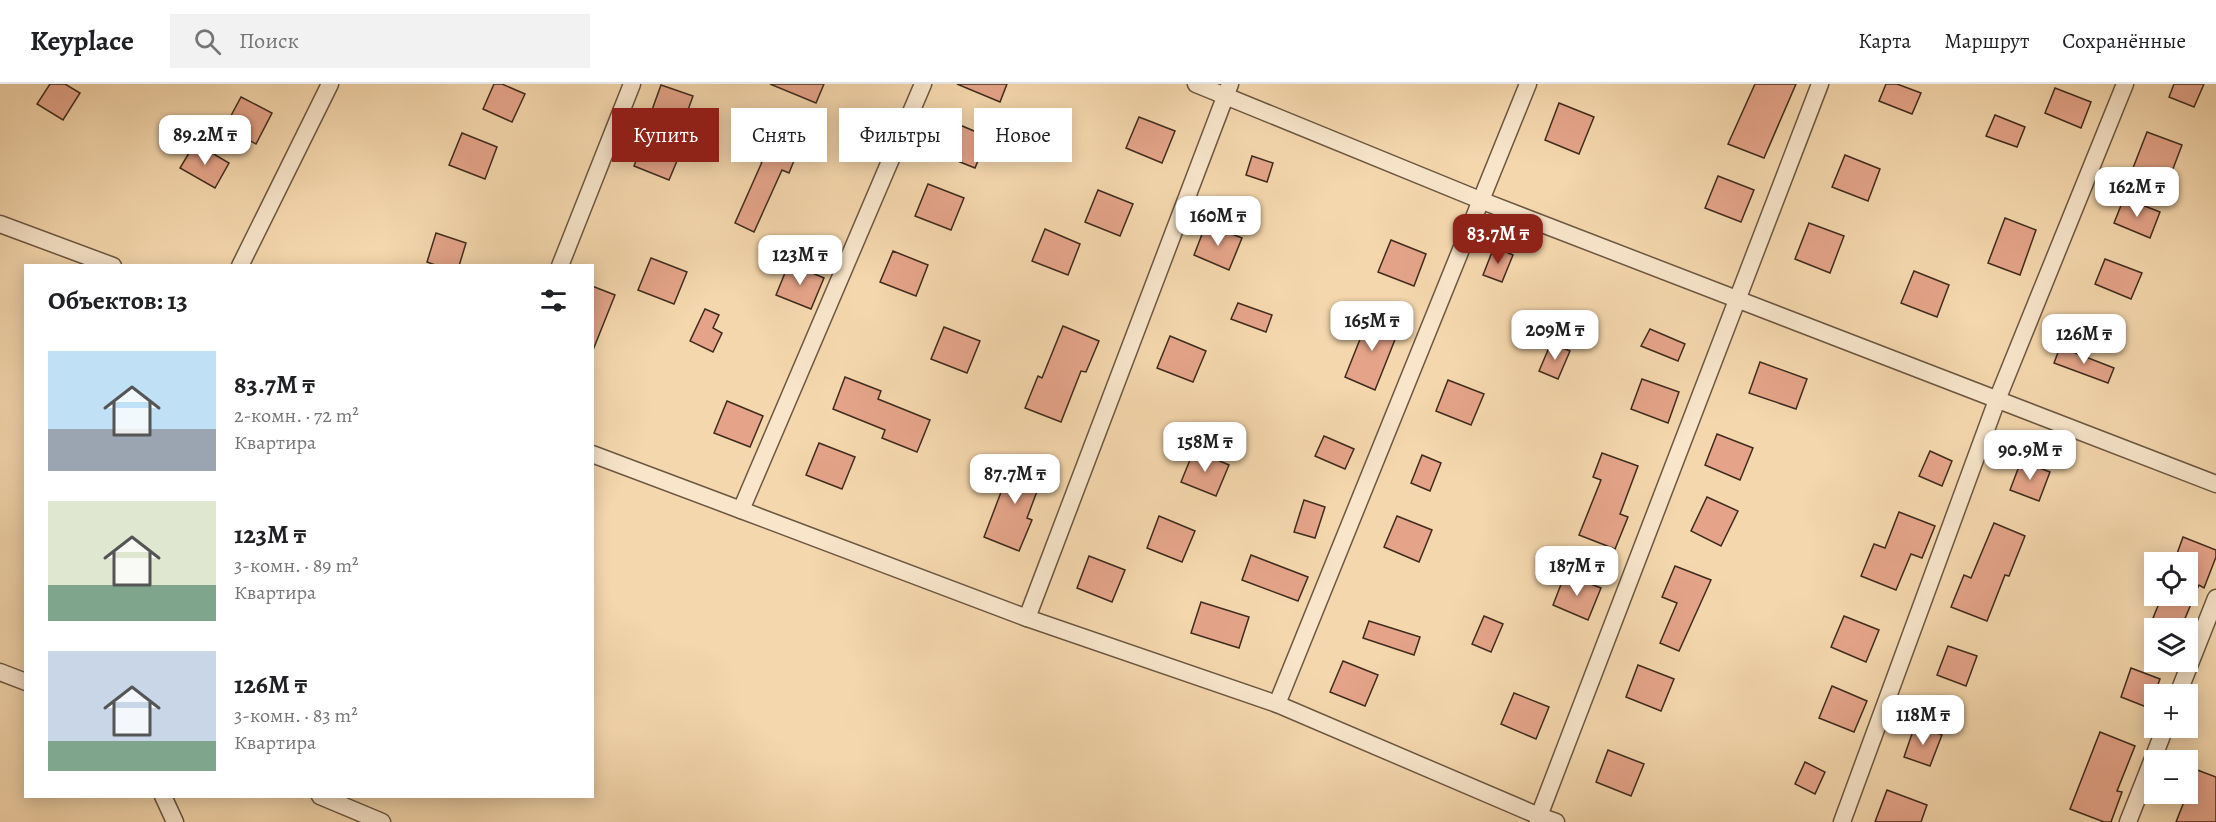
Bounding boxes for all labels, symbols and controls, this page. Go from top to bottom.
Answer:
search box [170,14,590,68]
text: Keyplace [30,22,134,60]
icon: search [191,25,224,58]
text: Поиск [239,26,299,56]
text: Карта [1858,27,1911,55]
text: Маршрут [1944,27,2029,55]
text: Сохранённые [2062,27,2186,55]
chip: Купить [612,108,719,162]
chip: Снять [731,108,827,162]
chip: Фильтры [839,108,962,162]
chip: Новое [974,108,1072,162]
pin: 89.2M ₸ [150,115,260,166]
text: 89.2M ₸ [173,121,237,148]
pin: 162M ₸ [2088,167,2186,218]
text: 162M ₸ [2109,173,2165,200]
pin: 160M ₸ [1169,196,1267,247]
text: 160M ₸ [1190,202,1246,229]
pin: 83.7M ₸ [1443,214,1553,265]
text: 83.7M ₸ [1467,220,1529,247]
pin: 123M ₸ [751,235,849,286]
text: 123M ₸ [772,241,828,268]
text: Объектов: 13 [48,283,188,318]
icon: filters [537,284,570,317]
pin: 165M ₸ [1323,301,1421,352]
text: 165M ₸ [1344,307,1400,334]
pin: 209M ₸ [1506,310,1604,361]
pin: 126M ₸ [2035,314,2133,365]
text: 209M ₸ [1525,316,1585,343]
text: 126M ₸ [2056,320,2112,347]
text: 83.7M ₸ [234,367,315,402]
icon: home [96,375,168,447]
text: 2-комн. · 72 m² [234,402,359,429]
pin: 158M ₸ [1156,422,1254,473]
text: 158M ₸ [1177,428,1233,455]
text: Квартира [234,429,316,456]
pin: 90.9M ₸ [1975,430,2085,481]
text: 90.9M ₸ [1998,436,2062,463]
pin: 87.7M ₸ [960,454,1070,505]
text: 87.7M ₸ [984,460,1046,487]
text: 123M ₸ [234,517,306,552]
icon: home [96,525,168,597]
pin: 187M ₸ [1528,546,1626,597]
text: 3-комн. · 89 m² [234,552,359,579]
text: 187M ₸ [1549,552,1605,579]
map controls [2144,552,2198,804]
button: locate [2144,552,2198,606]
text: Квартира [234,579,316,606]
button: layers [2144,618,2198,672]
text: 126M ₸ [234,667,307,702]
icon: home [96,675,168,747]
button: + [2144,684,2198,738]
pin: 118M ₸ [1874,695,1972,746]
text: 118M ₸ [1896,701,1950,728]
text: 3-комн. · 83 m² [234,702,358,729]
text: Квартира [234,729,316,756]
button: − [2144,750,2198,804]

